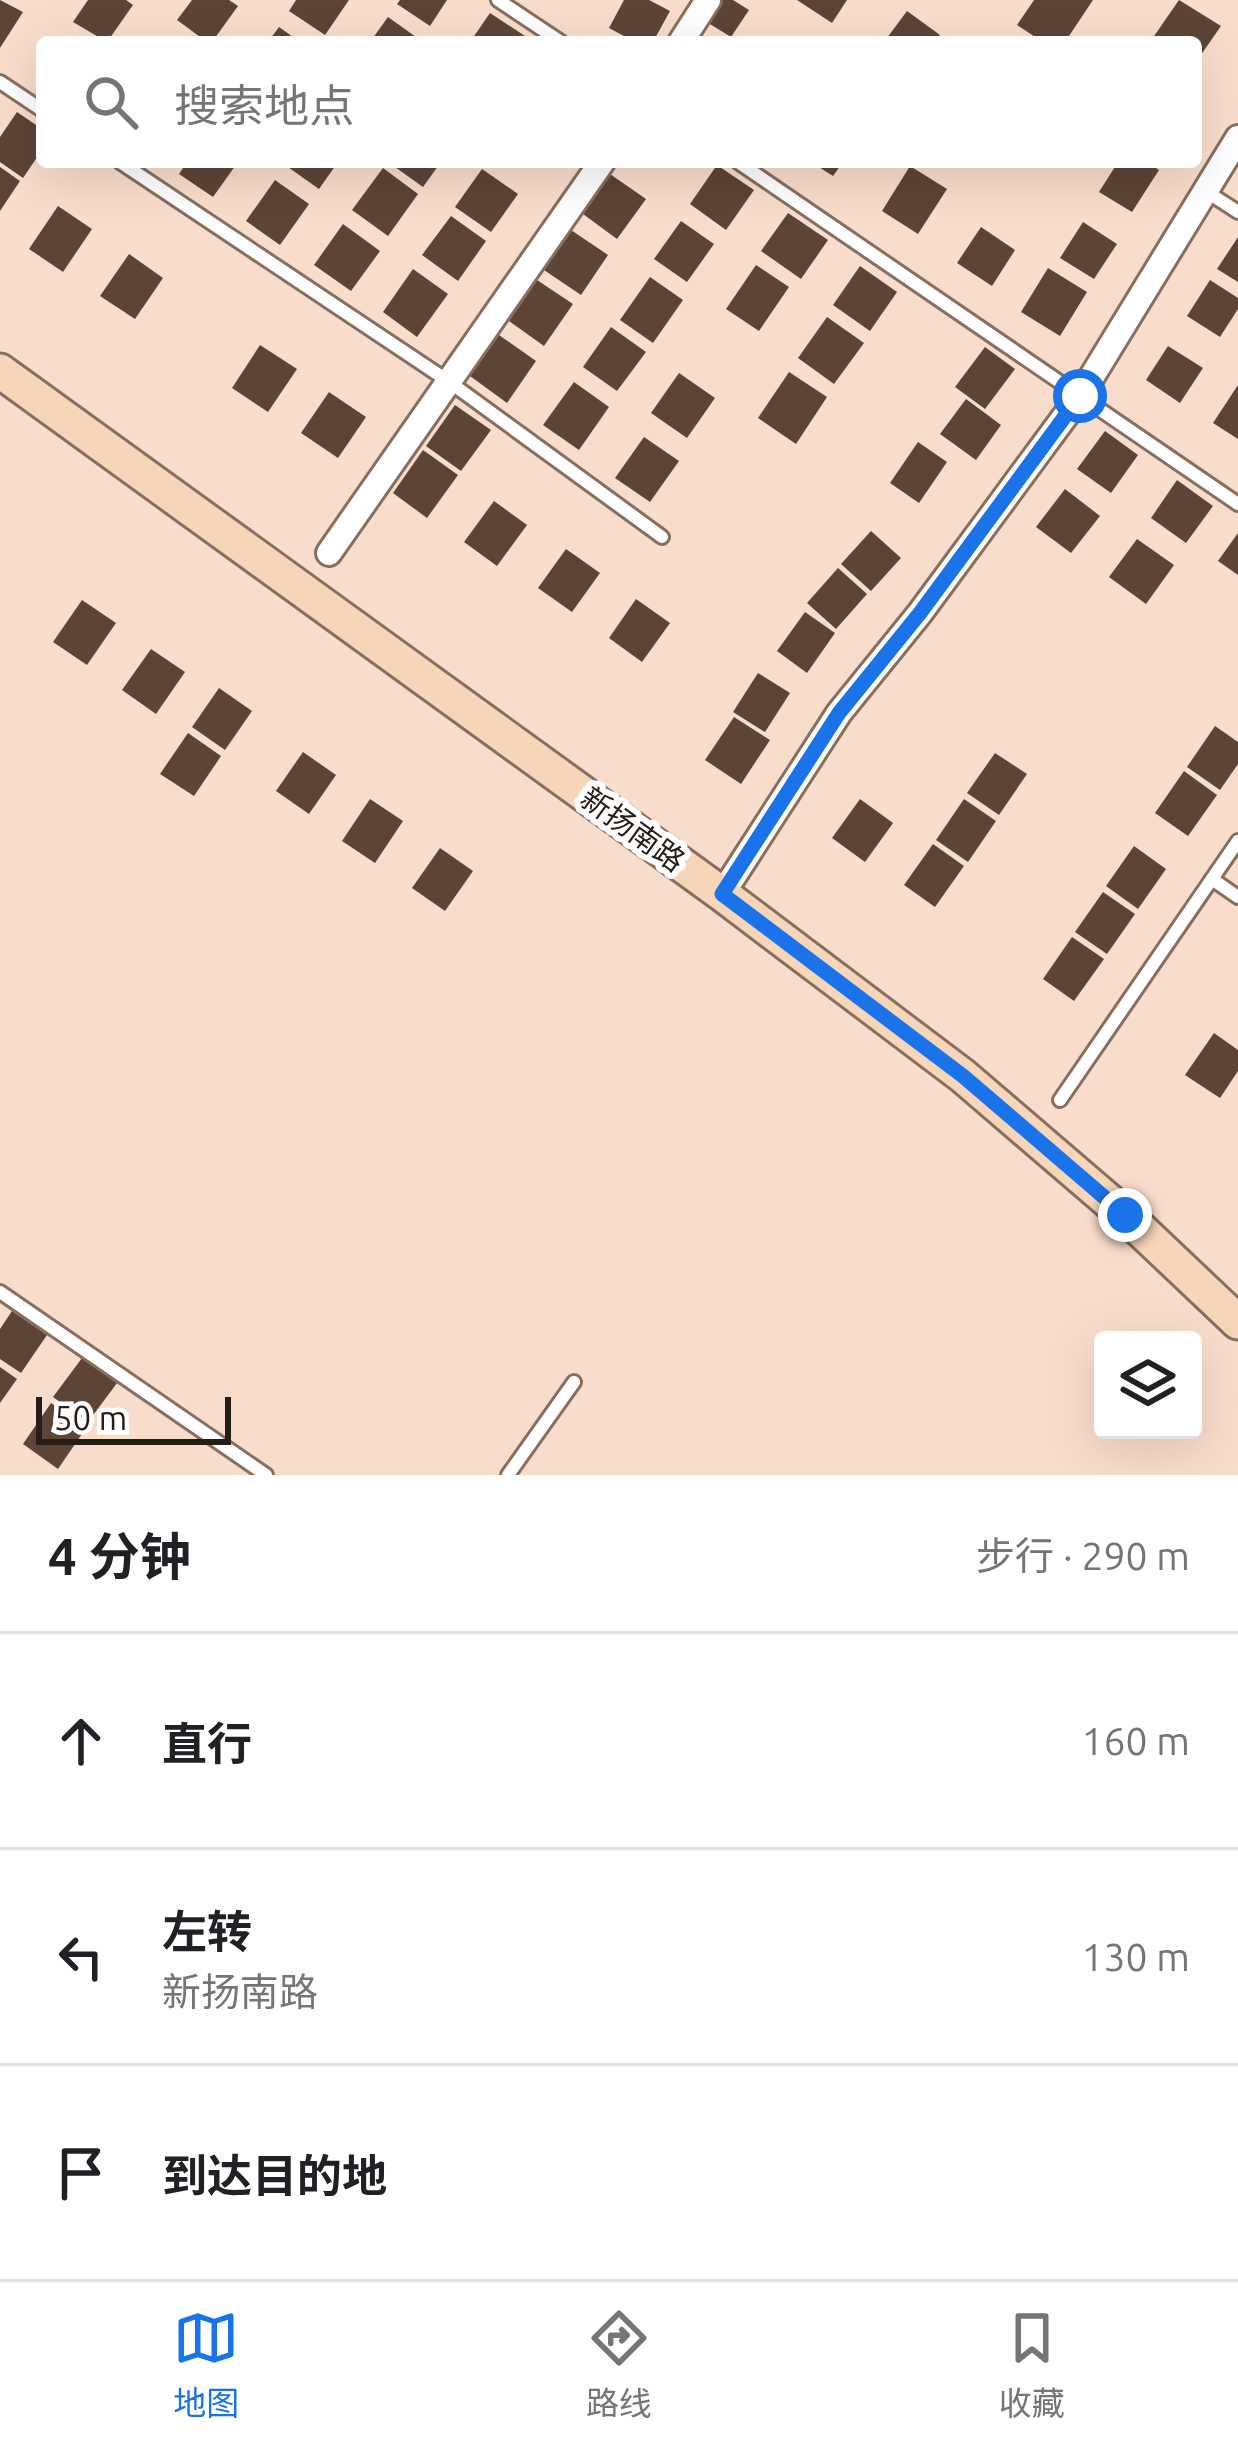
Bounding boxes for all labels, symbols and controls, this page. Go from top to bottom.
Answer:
search box [36,36,1202,168]
icon: search [78,69,144,135]
text: 搜索地点 [174,80,354,131]
route start [1053,369,1107,423]
street label: 新扬南路 [574,780,692,878]
route end [1098,1188,1152,1242]
map controls [1094,1331,1202,1439]
button: layers [1094,1331,1202,1439]
scale bar [36,1391,231,1444]
text: 50 m [54,1399,127,1436]
text: 4 分钟 [48,1527,191,1585]
text: 步行 · 290 m [976,1534,1190,1577]
icon: ahead [48,1708,114,1774]
text: 直行 [162,1718,252,1769]
text: 160 m [1081,1719,1190,1762]
text: 左转 [162,1906,252,1957]
icon: left [48,1924,114,1990]
text: 130 m [1081,1935,1190,1978]
text: 新扬南路 [162,1970,318,2013]
icon: arrive [48,2140,114,2206]
text: 到达目的地 [162,2150,387,2201]
tab: 地图 [173,2305,239,2425]
tab: 路线 [586,2305,652,2425]
tab: 收藏 [999,2305,1065,2425]

